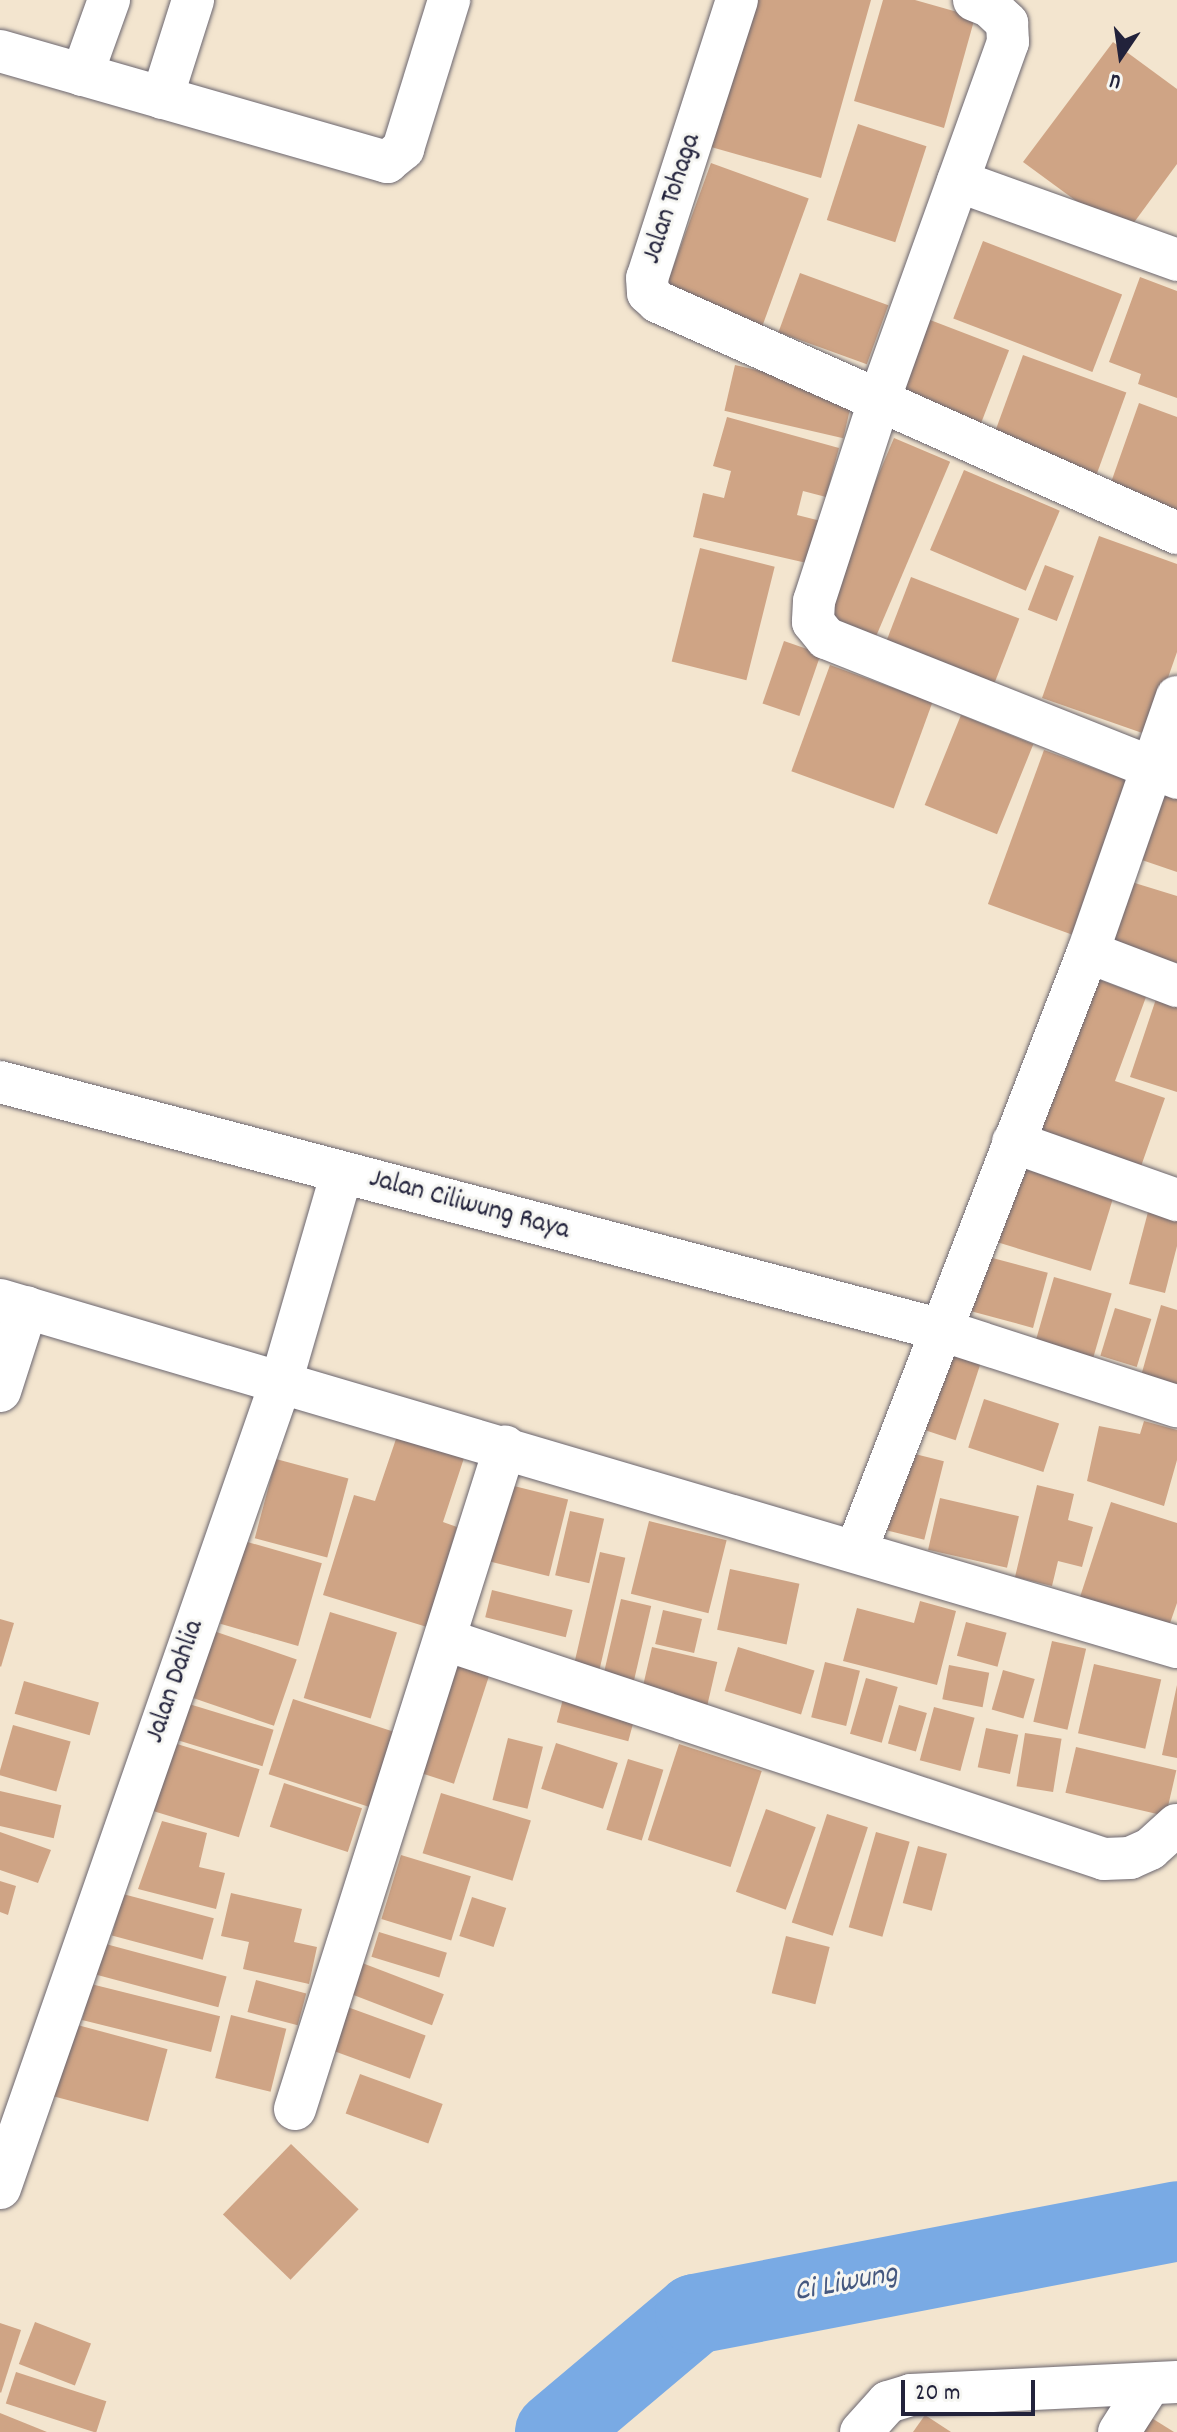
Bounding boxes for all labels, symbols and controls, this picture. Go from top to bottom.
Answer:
north arrow [1081,16,1161,96]
text: U [1107,64,1124,96]
street label: Jalan Tohaga [636,130,710,268]
street label: Jalan Ciliwung Raya [365,1163,573,1249]
street label: Jalan Dahlia [139,1616,213,1748]
water label: Ci Liwung [791,2257,901,2313]
scale bar [905,2364,1039,2414]
text: 20 m [915,2377,961,2411]

